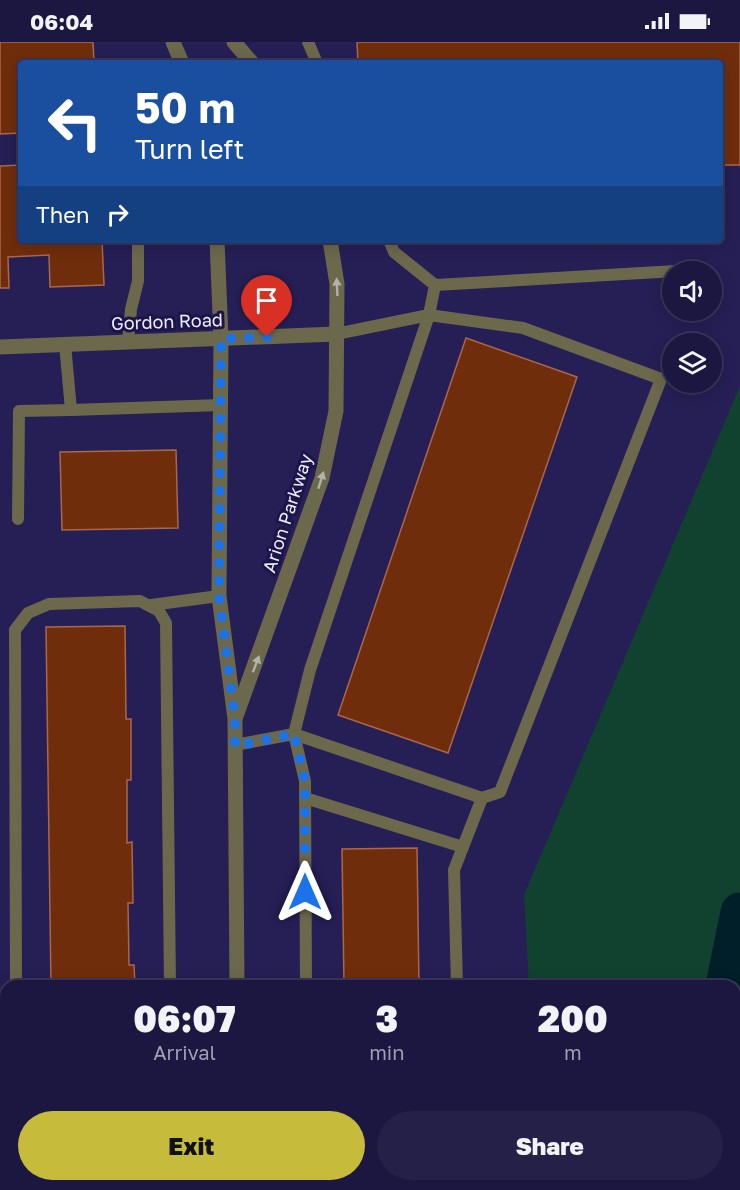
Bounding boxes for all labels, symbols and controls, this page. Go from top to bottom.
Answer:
text: 06:04 [30,8,93,35]
text: 50 m [135,82,235,132]
icon: left [36,84,114,162]
text: Turn left [135,133,244,165]
icon: right [101,198,134,231]
text: Then [36,201,89,228]
map controls [662,261,722,393]
button: sound [662,261,722,321]
pin [241,275,292,337]
one-way arrow [332,278,341,297]
icon: arrive [250,284,283,317]
street label: Gordon Road [111,308,223,334]
button: layers [662,333,722,393]
street label: Arion Parkway [257,451,317,575]
one-way arrow [317,471,326,489]
one-way arrow [251,655,261,673]
position arrow [273,860,337,924]
text: 06:07 [133,997,236,1040]
text: 3 [375,997,398,1040]
text: 200 [538,997,608,1040]
text: Arrival [153,1040,216,1064]
text: min [369,1040,405,1064]
text: m [564,1040,582,1064]
button: Exit [18,1111,365,1180]
button: Share [377,1111,723,1180]

